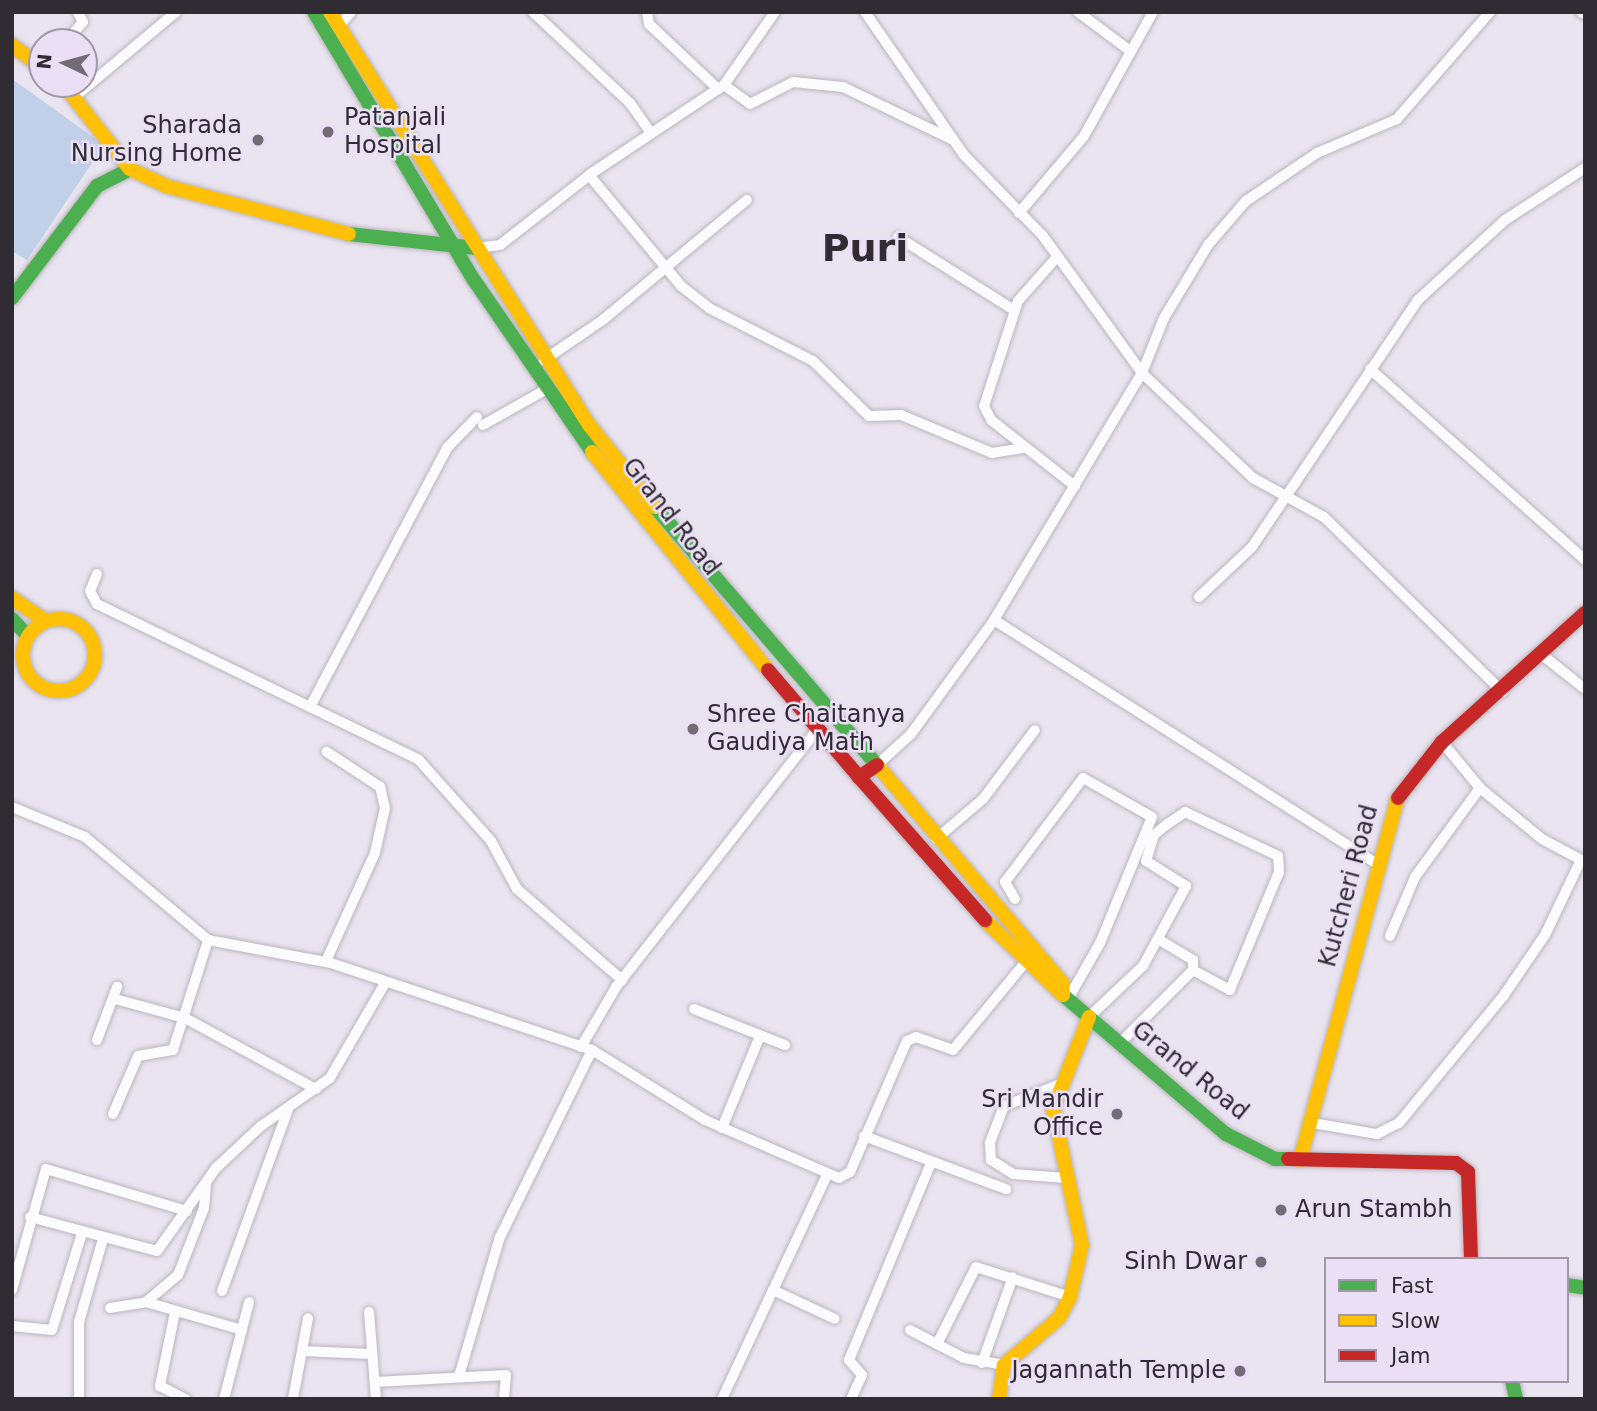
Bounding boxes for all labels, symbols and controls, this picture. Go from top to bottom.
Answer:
north arrow [28,28,98,98]
text: N [32,52,56,70]
place label: Patanjali Hospital [344,104,446,160]
place label: Sharada Nursing Home [71,112,242,168]
marker: Patanjali Hospital [318,122,338,142]
marker: Sharada Nursing Home [248,130,268,150]
district label: Puri [822,226,908,272]
street label: Grand Road [616,452,726,582]
place label: Shree Chaitanya Gaudiya Math [707,701,906,757]
marker: Shree Chaitanya Gaudiya Math [685,721,701,737]
street label: Kutcheri Road [1314,802,1384,970]
street label: Grand Road [1126,1015,1254,1127]
place label: Sri Mandir Office [981,1086,1103,1142]
marker: Sri Mandir Office [1109,1106,1125,1122]
place label: Arun Stambh [1295,1196,1453,1224]
marker: Arun Stambh [1273,1202,1289,1218]
place label: Sinh Dwar [1124,1248,1247,1276]
marker: Sinh Dwar [1253,1254,1269,1270]
legend [1324,1257,1569,1383]
text: Fast [1391,1274,1433,1298]
text: Slow [1391,1309,1440,1333]
text: Jam [1391,1344,1431,1368]
place label: Jagannath Temple [1012,1357,1226,1385]
marker: Jagannath Temple [1232,1363,1248,1379]

